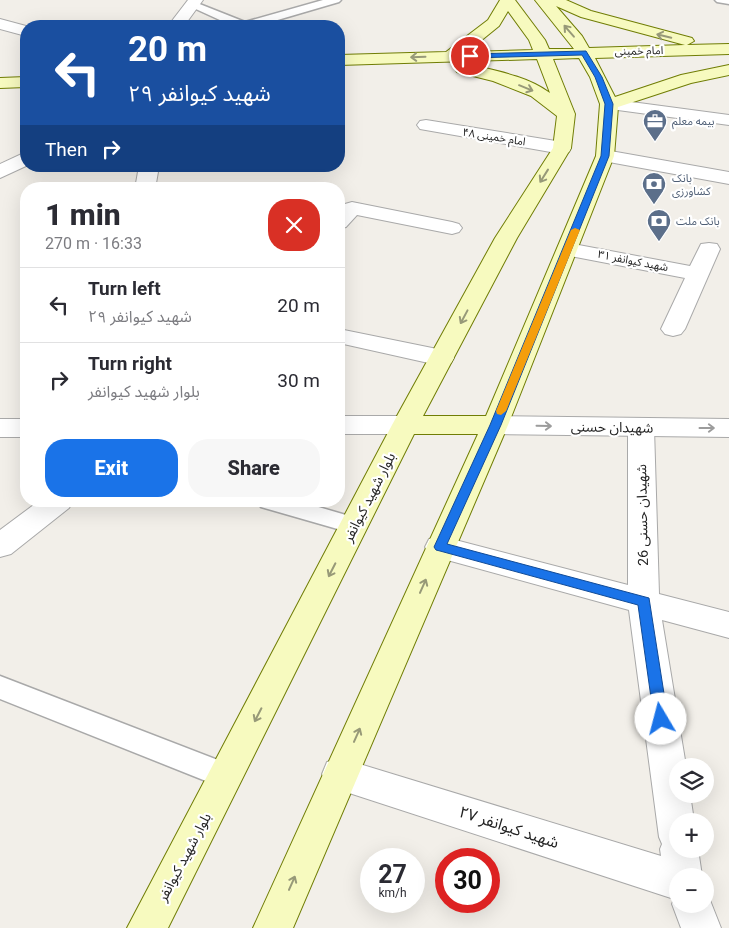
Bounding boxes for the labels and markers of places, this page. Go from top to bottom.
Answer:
pin [449,35,491,77]
office icon: بیمه معلم [642,108,668,142]
place label: بیمه معلم [672,115,715,130]
bank icon: بانک کشاورزی [641,171,667,205]
place label: بانک کشاورزی [672,172,711,198]
bank icon: بانک ملت [646,208,672,242]
place label: بانک ملت [676,215,720,228]

